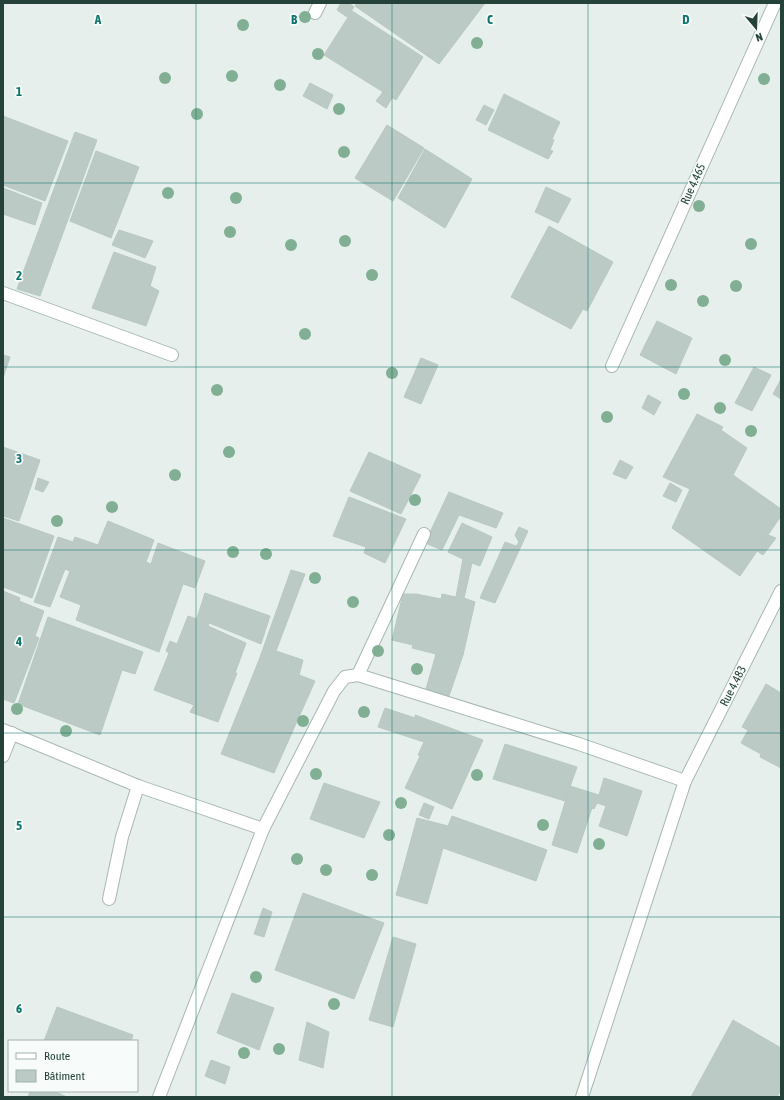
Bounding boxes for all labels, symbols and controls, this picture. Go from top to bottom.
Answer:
north arrow [736,8,776,48]
text: A [94,12,102,27]
text: B [291,12,298,27]
text: C [487,12,493,27]
text: D [682,12,690,27]
text: N [754,31,764,44]
text: 1 [16,84,22,99]
street label: Rue 4.465 [678,161,708,207]
text: 2 [16,268,22,283]
text: 3 [16,451,22,466]
text: 4 [15,634,22,649]
street label: Rue 4.483 [717,663,749,709]
text: 5 [16,818,22,833]
text: 6 [16,1001,22,1016]
legend [8,1040,138,1092]
text: Route [44,1049,70,1063]
text: Bâtiment [44,1069,85,1083]

